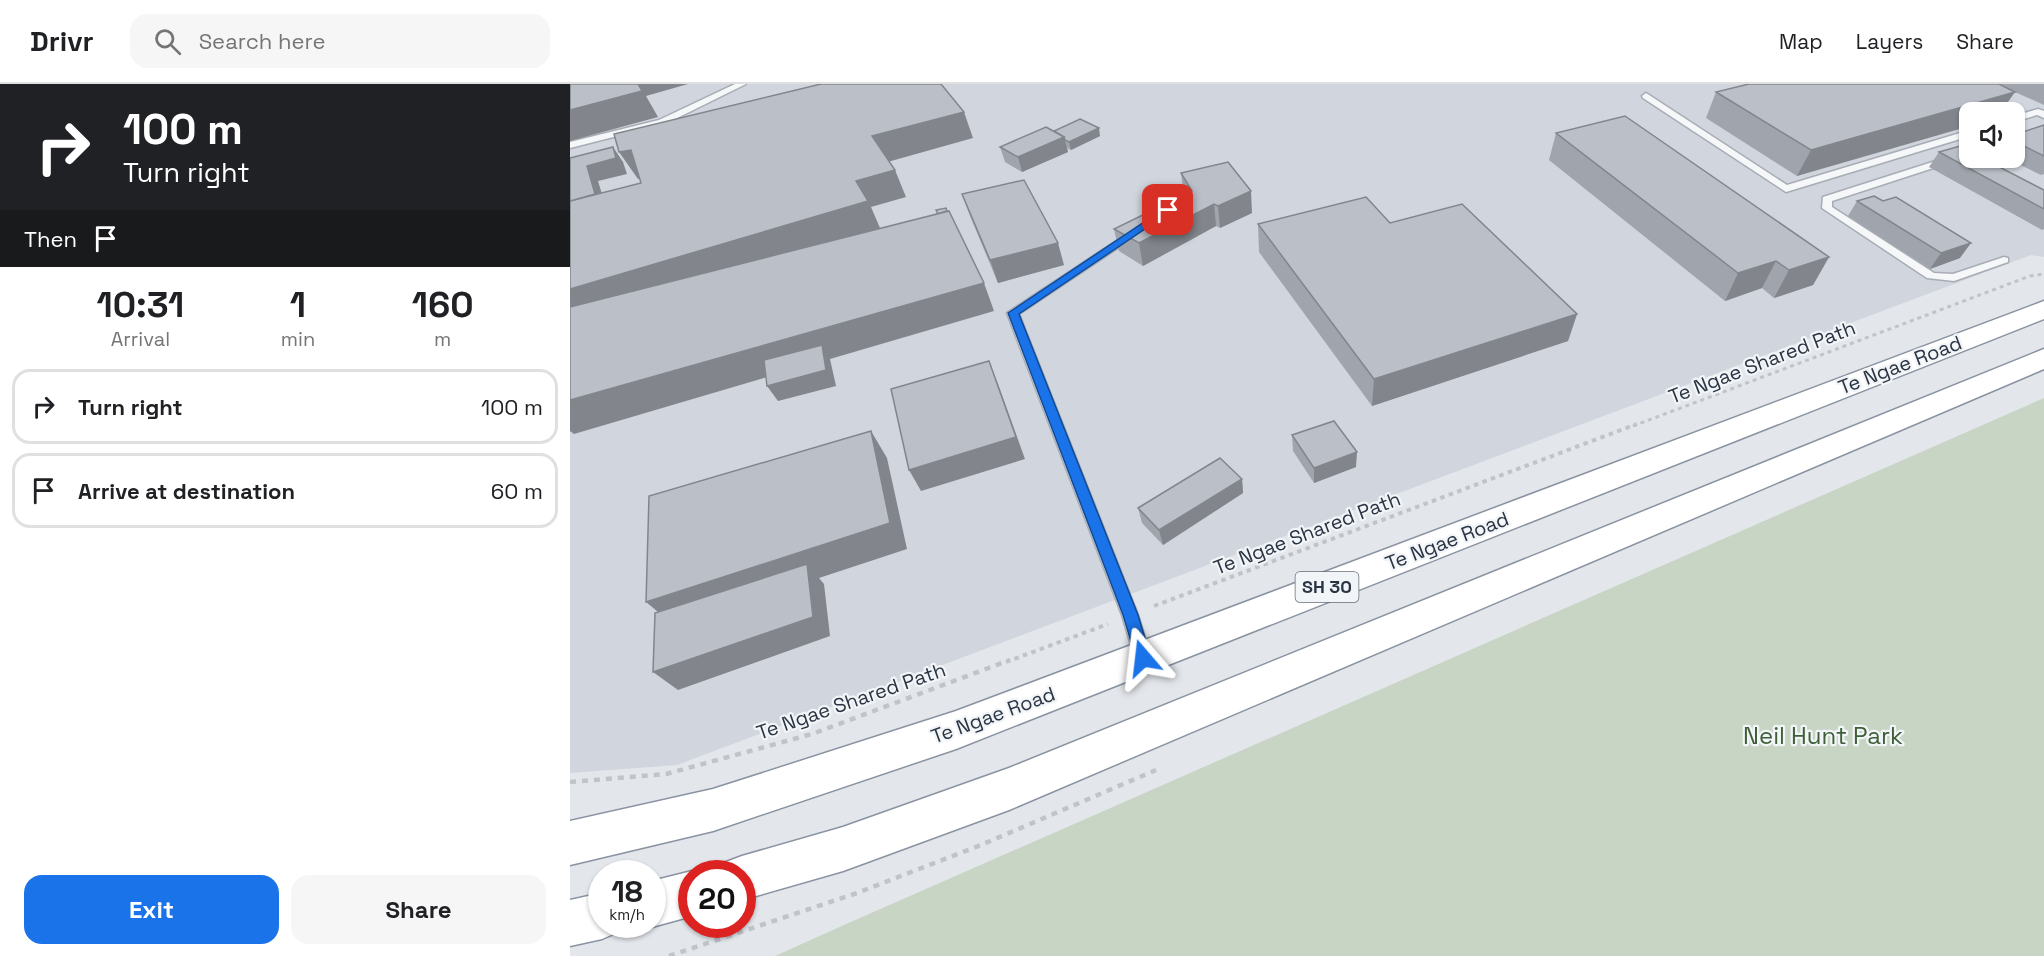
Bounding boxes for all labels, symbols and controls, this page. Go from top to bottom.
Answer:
search box [130,14,550,68]
text: Drivr [30,23,94,59]
icon: search [151,25,184,58]
text: Search here [199,27,325,55]
text: Map [1779,28,1823,55]
text: Layers [1856,28,1923,55]
text: Share [1956,28,2014,55]
map controls [1959,102,2025,168]
button: sound [1959,102,2025,168]
text: 100 m [123,103,243,156]
icon: right [24,108,102,186]
text: Turn right [123,155,250,190]
pin [1142,184,1193,235]
icon: arrive [1151,193,1184,226]
icon: arrive [89,222,122,255]
text: Then [24,225,77,253]
text: 10:31 [96,282,184,328]
text: 1 [290,282,306,328]
text: 160 [412,282,473,328]
street label: Te Ngae Shared Path [1665,314,1859,410]
text: Arrival [111,326,170,352]
text: min [281,326,315,352]
text: m [434,326,451,352]
street label: Te Ngae Road [1835,330,1965,400]
icon: right [27,390,60,423]
text: Turn right [78,393,183,421]
text: 100 m [481,393,543,421]
icon: arrive [27,474,60,507]
text: Arrive at destination [78,477,295,505]
text: 60 m [491,477,543,505]
street label: Te Ngae Shared Path [1210,485,1404,581]
street label: Te Ngae Road [1382,506,1512,576]
road number: SH 30 [1296,572,1359,602]
position arrow [1111,626,1175,690]
street label: Te Ngae Shared Path [753,656,949,746]
street label: Te Ngae Road [927,681,1059,749]
park label: Neil Hunt Park [1743,720,1903,751]
speed limit sign: 20 [678,860,756,938]
text: 18 [611,872,643,911]
button: Exit [24,875,279,944]
button: Share [291,875,546,944]
text: km/h [609,905,645,924]

